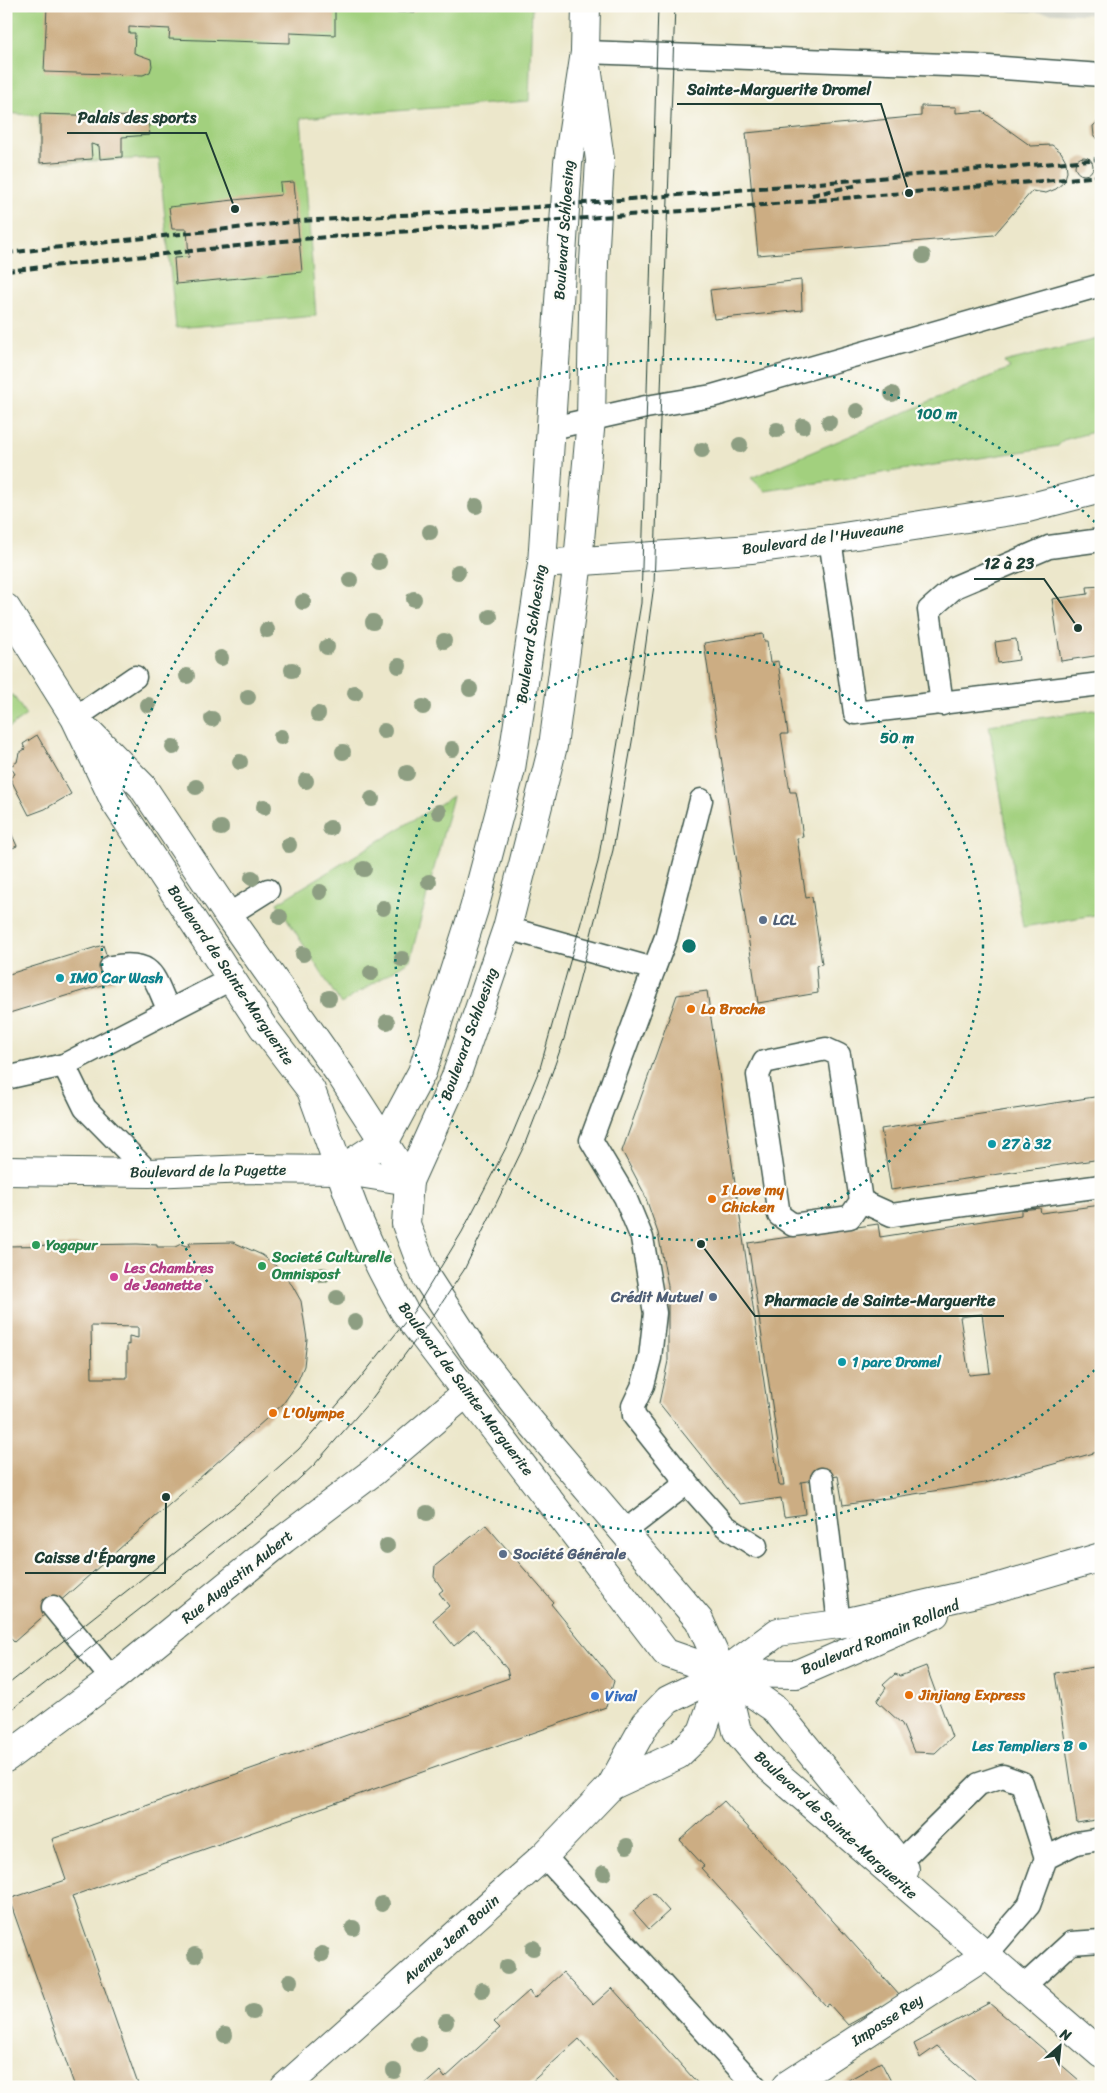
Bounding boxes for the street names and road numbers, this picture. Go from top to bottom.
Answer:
street label: Boulevard Schloesing [546,159,582,301]
street label: Boulevard de l'Huveaune [740,514,906,562]
street label: Boulevard Schloesing [508,562,554,705]
street label: Boulevard de Sainte-Marguerite [161,879,301,1071]
street label: Boulevard Schloesing [433,963,505,1104]
street label: Boulevard de la Pugette [130,1157,286,1185]
street label: Boulevard de Sainte-Marguerite [392,1296,541,1482]
street label: Rue Augustin Aubert [175,1523,299,1630]
street label: Boulevard Romain Rolland [797,1591,964,1682]
street label: Boulevard de Sainte-Marguerite [748,1744,924,1906]
street label: Avenue Jean Bouin [396,1888,506,1991]
street label: Impasse Rey [845,1987,929,2054]

